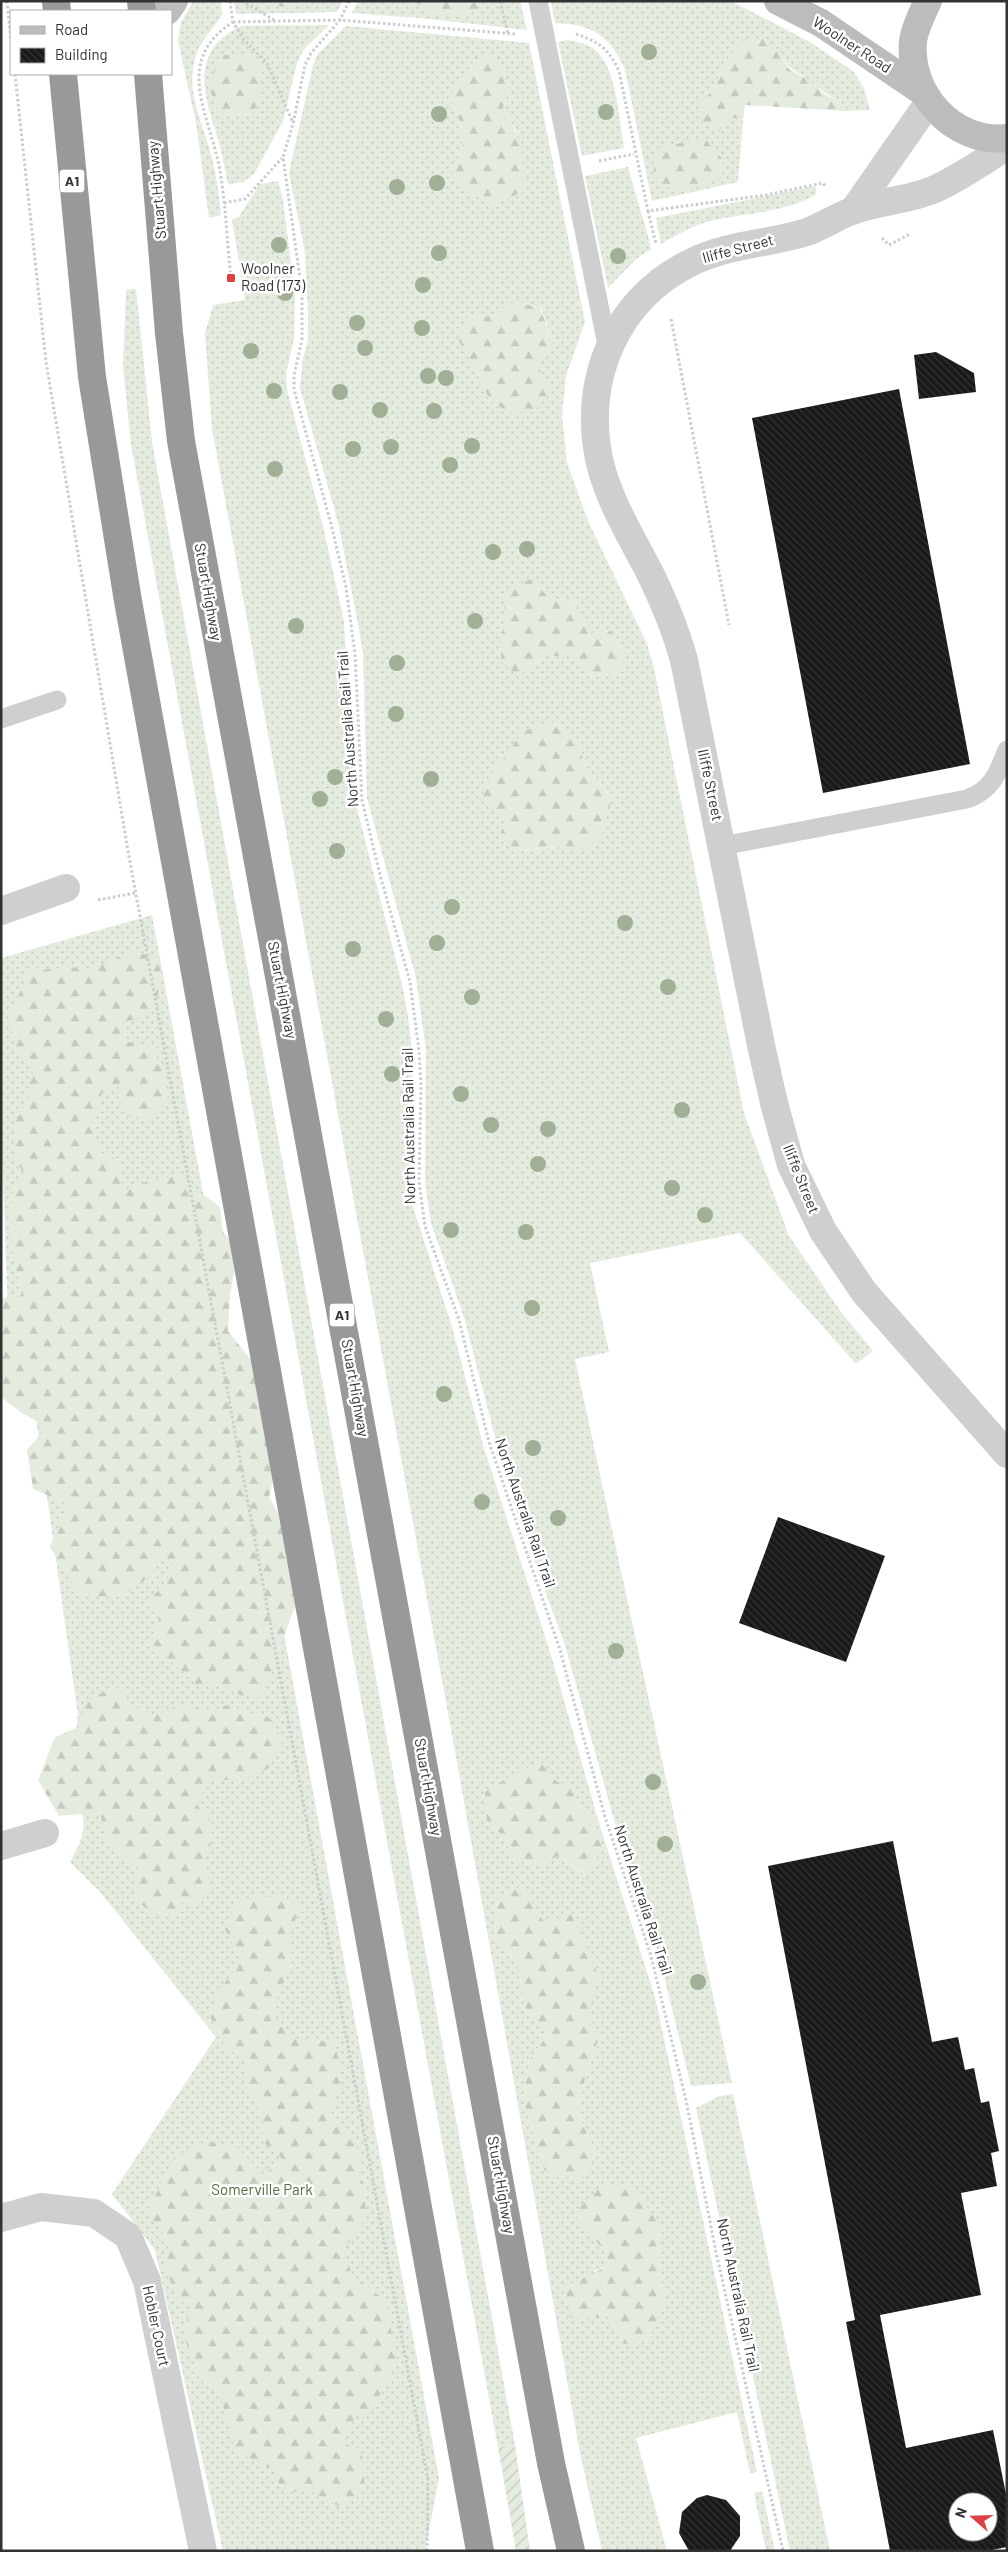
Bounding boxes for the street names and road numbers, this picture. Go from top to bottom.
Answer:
street label: Woolner Road [810,12,895,76]
street label: Stuart Highway [143,140,169,240]
road number: A1 [60,170,84,192]
street label: Iliffe Street [700,230,775,266]
street label: Stuart Highway [192,542,226,642]
street label: North Australia Rail Trail [333,650,361,808]
street label: Iliffe Street [695,747,727,822]
street label: Stuart Highway [265,940,301,1040]
street label: North Australia Rail Trail [398,1048,418,1204]
street label: Iliffe Street [780,1141,824,1216]
road number: A1 [330,1304,354,1326]
street label: Stuart Highway [339,1338,373,1438]
street label: North Australia Rail Trail [492,1436,560,1590]
street label: Stuart Highway [412,1737,446,1837]
street label: North Australia Rail Trail [611,1822,677,1977]
street label: Stuart Highway [485,2135,519,2235]
street label: North Australia Rail Trail [714,2216,764,2373]
street label: Hobler Court [140,2284,174,2368]

